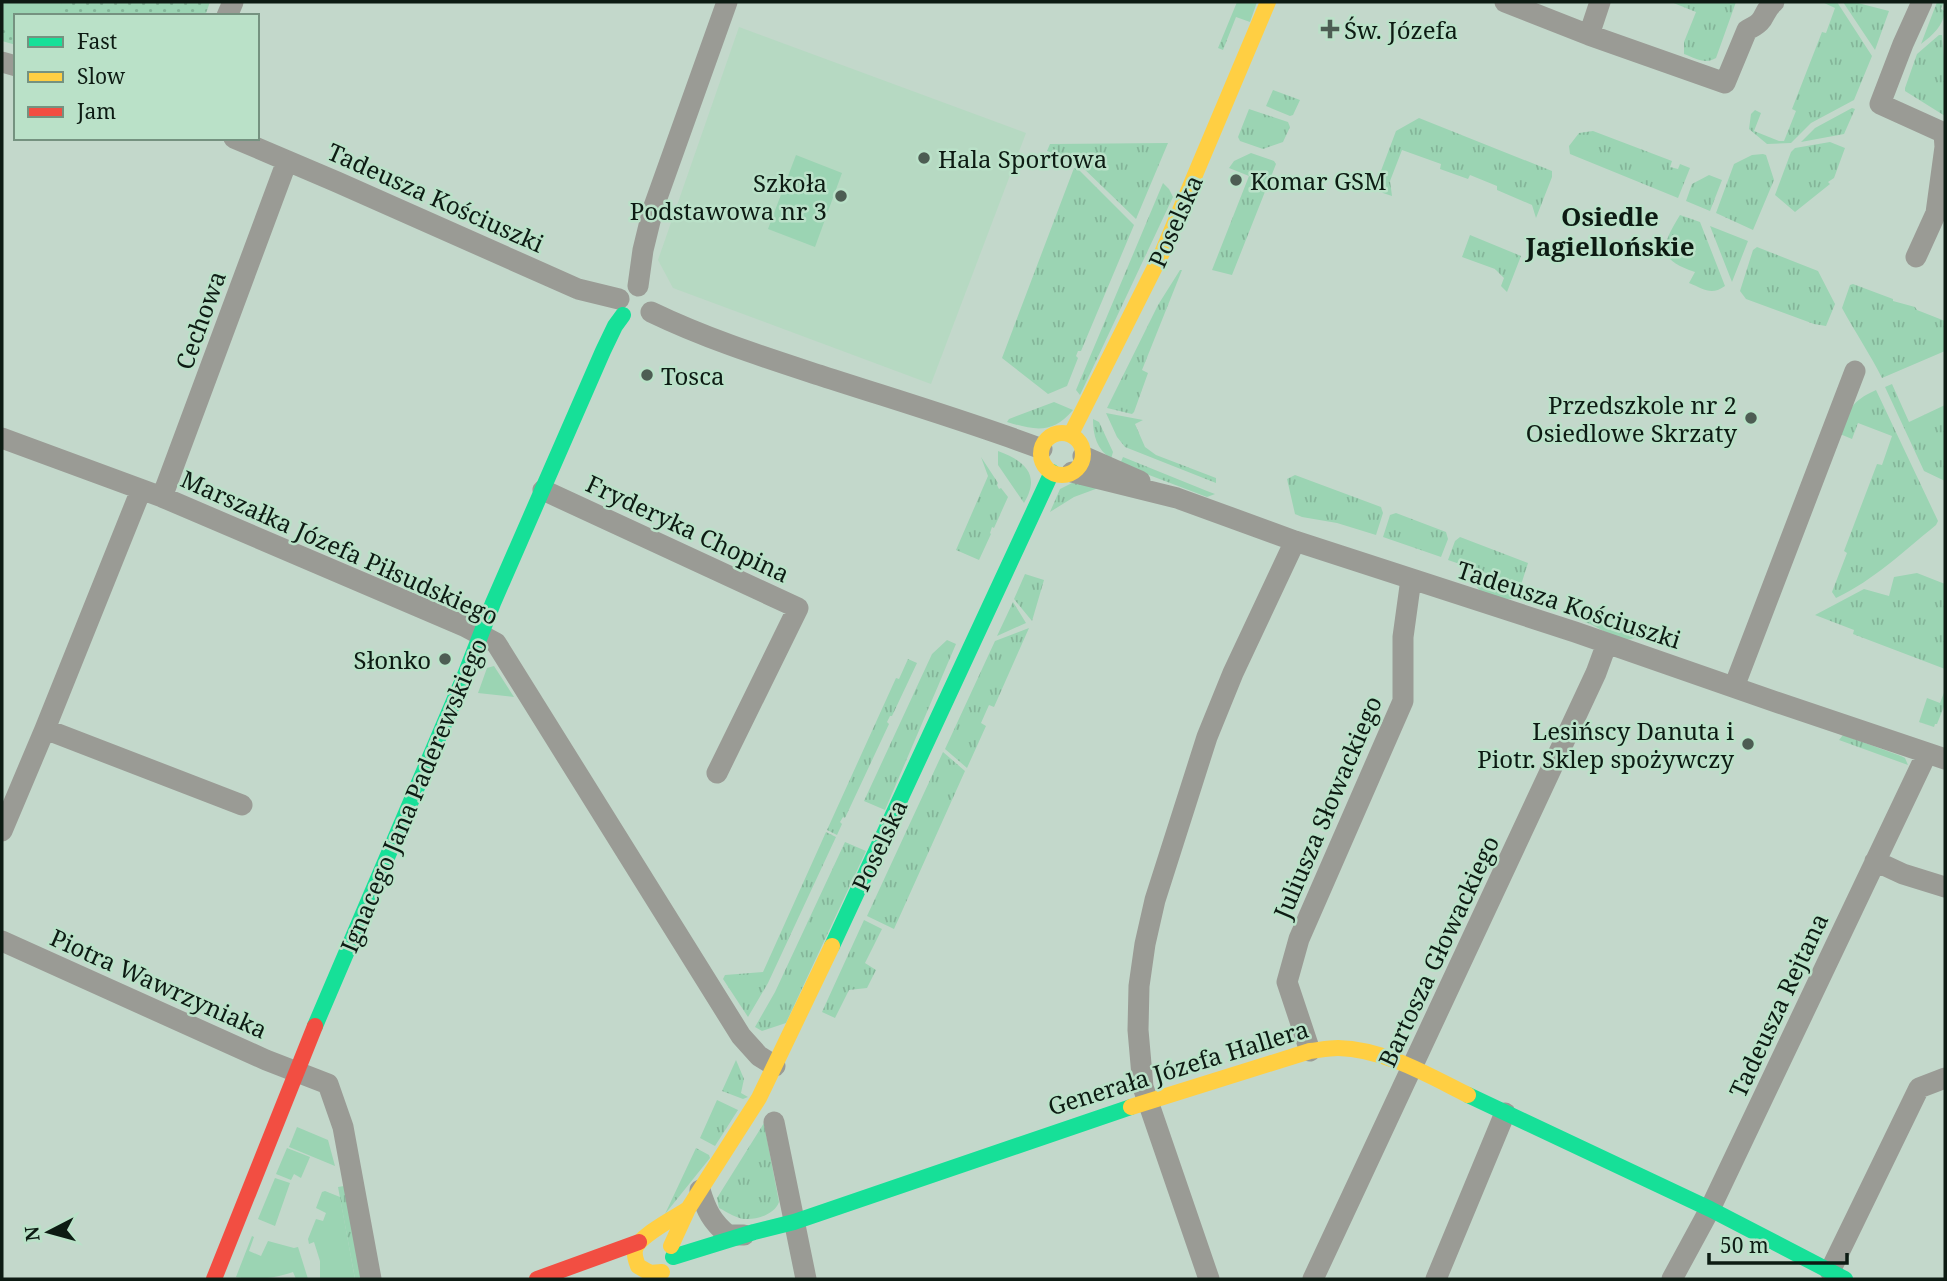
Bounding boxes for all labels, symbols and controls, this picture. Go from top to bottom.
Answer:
place label: Św. Józefa [1344,13,1458,46]
legend [14,14,259,140]
marker: Św. Józefa [1322,21,1338,37]
text: Fast [77,27,117,55]
text: Slow [77,62,126,90]
text: Jam [76,97,116,125]
street label: Tadeusza Kościuszki [323,134,550,260]
place label: Hala Sportowa [938,142,1107,175]
marker: Hala Sportowa [916,150,932,166]
place label: Komar GSM [1250,164,1387,197]
place label: Szkoła Podstawowa nr 3 [630,166,827,227]
street label: Poselska [1140,170,1210,272]
marker: Komar GSM [1228,172,1244,188]
marker: Szkoła Podstawowa nr 3 [833,188,849,204]
district label: Osiedle Jagiellońskie [1524,198,1695,264]
street label: Cechowa [167,266,233,374]
place label: Tosca [661,359,725,392]
marker: Tosca [639,367,655,383]
place label: Przedszkole nr 2 Osiedlowe Skrzaty [1526,388,1737,449]
marker: Przedszkole nr 2 Osiedlowe Skrzaty [1743,410,1759,426]
street label: Marszałka Józefa Piłsudskiego [176,462,504,632]
street label: Fryderyka Chopina [581,466,795,590]
street label: Tadeusza Kościuszki [1453,552,1686,656]
street label: Ignacego Jana Paderewskiego [332,633,494,957]
place label: Słonko [353,643,431,676]
marker: Słonko [437,651,453,667]
street label: Juliusza Słowackiego [1265,691,1389,924]
place label: Lesińscy Danuta i Piotr. Sklep spożywczy [1477,714,1734,775]
marker: Lesińscy Danuta i Piotr. Sklep spożywczy [1740,736,1756,752]
street label: Poselska [843,794,915,896]
street label: Bartosza Głowackiego [1370,830,1506,1072]
street label: Tadeusza Rejtana [1721,907,1835,1103]
street label: Piotra Wawrzyniaka [45,920,273,1046]
street label: Generała Józefa Hallera [1044,1012,1312,1122]
north arrow [14,1197,84,1267]
scale bar [1709,1222,1847,1266]
text: N [18,1225,46,1243]
text: 50 m [1720,1231,1769,1259]

